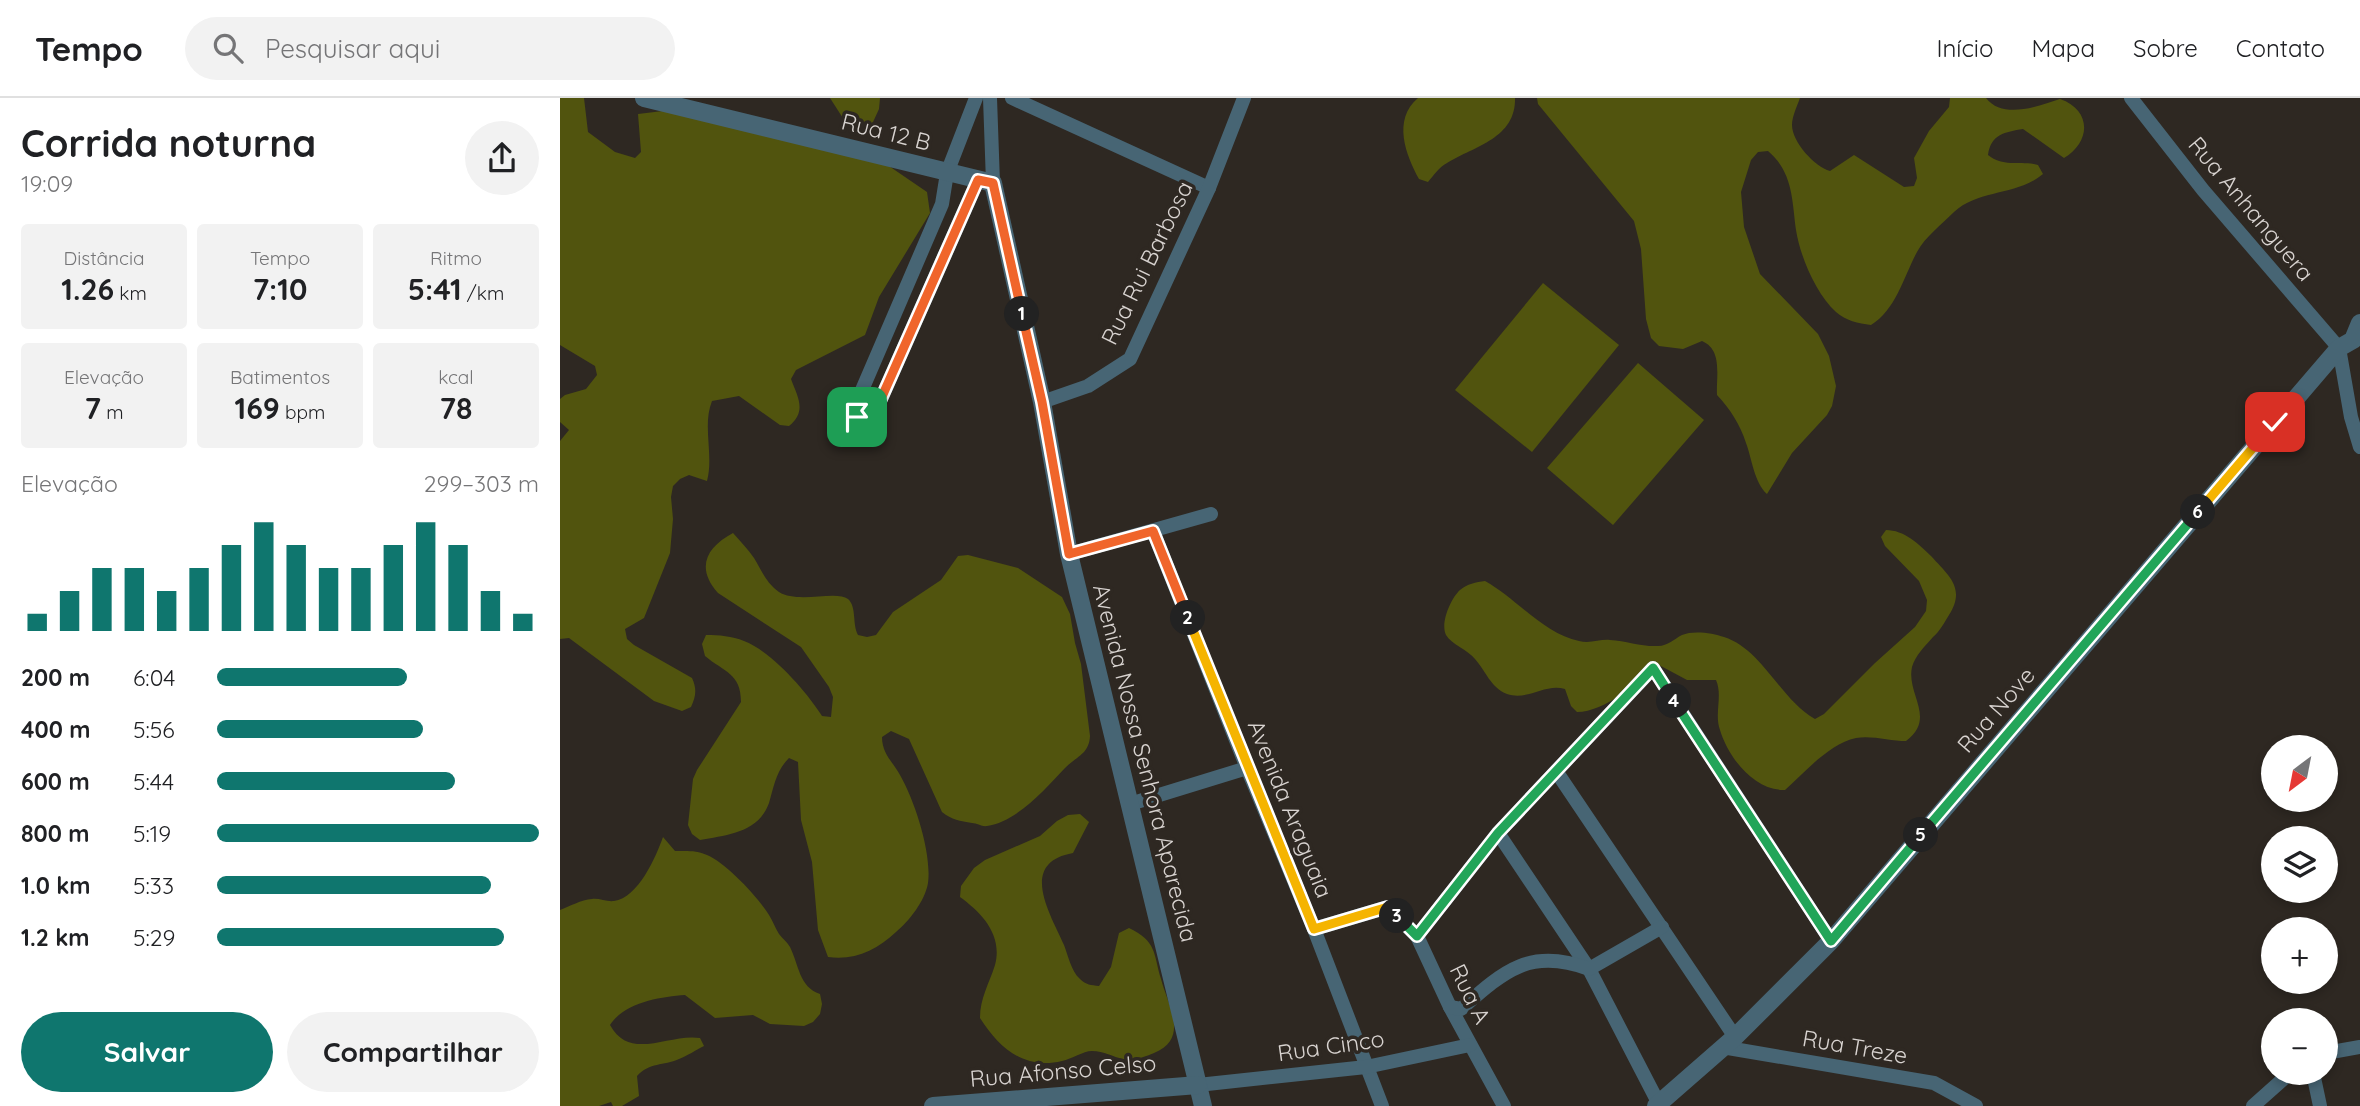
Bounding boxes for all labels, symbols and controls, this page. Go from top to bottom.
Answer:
search box [185,17,675,80]
text: Tempo [35,28,143,69]
icon: search [209,29,247,67]
text: Pesquisar aqui [265,32,440,65]
text: Início [1936,33,1993,63]
text: Mapa [2031,33,2095,63]
text: Sobre [2133,33,2198,63]
text: Contato [2236,33,2325,63]
street label: Rua 12 B [838,106,934,157]
text: Corrida noturna [21,119,316,167]
button: share [465,121,539,195]
street label: Rua Anhanguera [2183,131,2320,287]
text: 19:09 [21,169,73,198]
street label: Rua Rui Barbosa [1094,176,1199,349]
text: Distância [64,246,145,270]
text: Tempo [250,246,310,270]
text: Ritmo [430,246,482,270]
text: 1.26 [61,270,114,308]
text: 7:10 [253,270,307,308]
text: 5:41 [408,270,462,308]
text: km [114,281,147,305]
text: /km [462,281,504,305]
pin: 1 [1004,296,1040,332]
text: 1 [1018,301,1025,325]
text: Elevação [64,365,144,389]
text: Batimentos [230,365,330,389]
text: kcal [438,365,474,389]
pin [827,387,887,447]
text: 7 [85,389,101,427]
text: 169 [235,389,280,427]
text: 78 [440,389,472,427]
pin [2245,392,2305,452]
icon: arrive [838,398,876,436]
text: m [101,400,124,424]
text: bpm [280,400,325,424]
icon: check [2256,403,2294,441]
text: Elevação [21,469,118,498]
text: 299–303 m [424,469,539,498]
pin: 6 [2180,494,2216,530]
text: 6 [2192,499,2203,523]
street label: Avenida Nossa Senhora Aparecida [1087,581,1204,945]
pin: 2 [1170,601,1206,636]
text: 2 [1182,605,1193,629]
street label: Rua Nove [1951,661,2041,758]
text: 200 m [21,663,90,692]
text: 6:04 [133,663,175,692]
pin: 4 [1656,684,1692,718]
text: 4 [1668,688,1679,712]
text: 400 m [21,715,90,744]
text: 5:56 [133,715,175,744]
street label: Avenida Araguaia [1242,716,1339,902]
north arrow [2261,735,2338,812]
map controls [2261,735,2338,1085]
text: 600 m [21,767,90,796]
text: 5:44 [133,767,174,796]
pin: 5 [1904,818,1938,852]
text: 800 m [21,819,90,848]
text: 5:19 [133,819,171,848]
text: 5 [1915,822,1926,846]
button: layers [2261,826,2338,903]
text: 1.0 km [21,871,91,900]
text: 5:33 [133,871,174,900]
pin: 3 [1380,898,1414,934]
text: 3 [1391,903,1402,927]
button: + [2261,917,2338,994]
text: 1.2 km [21,923,90,952]
text: 5:29 [133,923,175,952]
street label: Rua A [1444,959,1497,1029]
button: − [2261,1008,2338,1085]
button: Salvar [21,1012,273,1092]
button: Compartilhar [287,1012,539,1092]
street label: Rua Treze [1800,1023,1910,1070]
street label: Rua Cinco [1276,1024,1386,1067]
street label: Rua Afonso Celso [969,1048,1157,1093]

